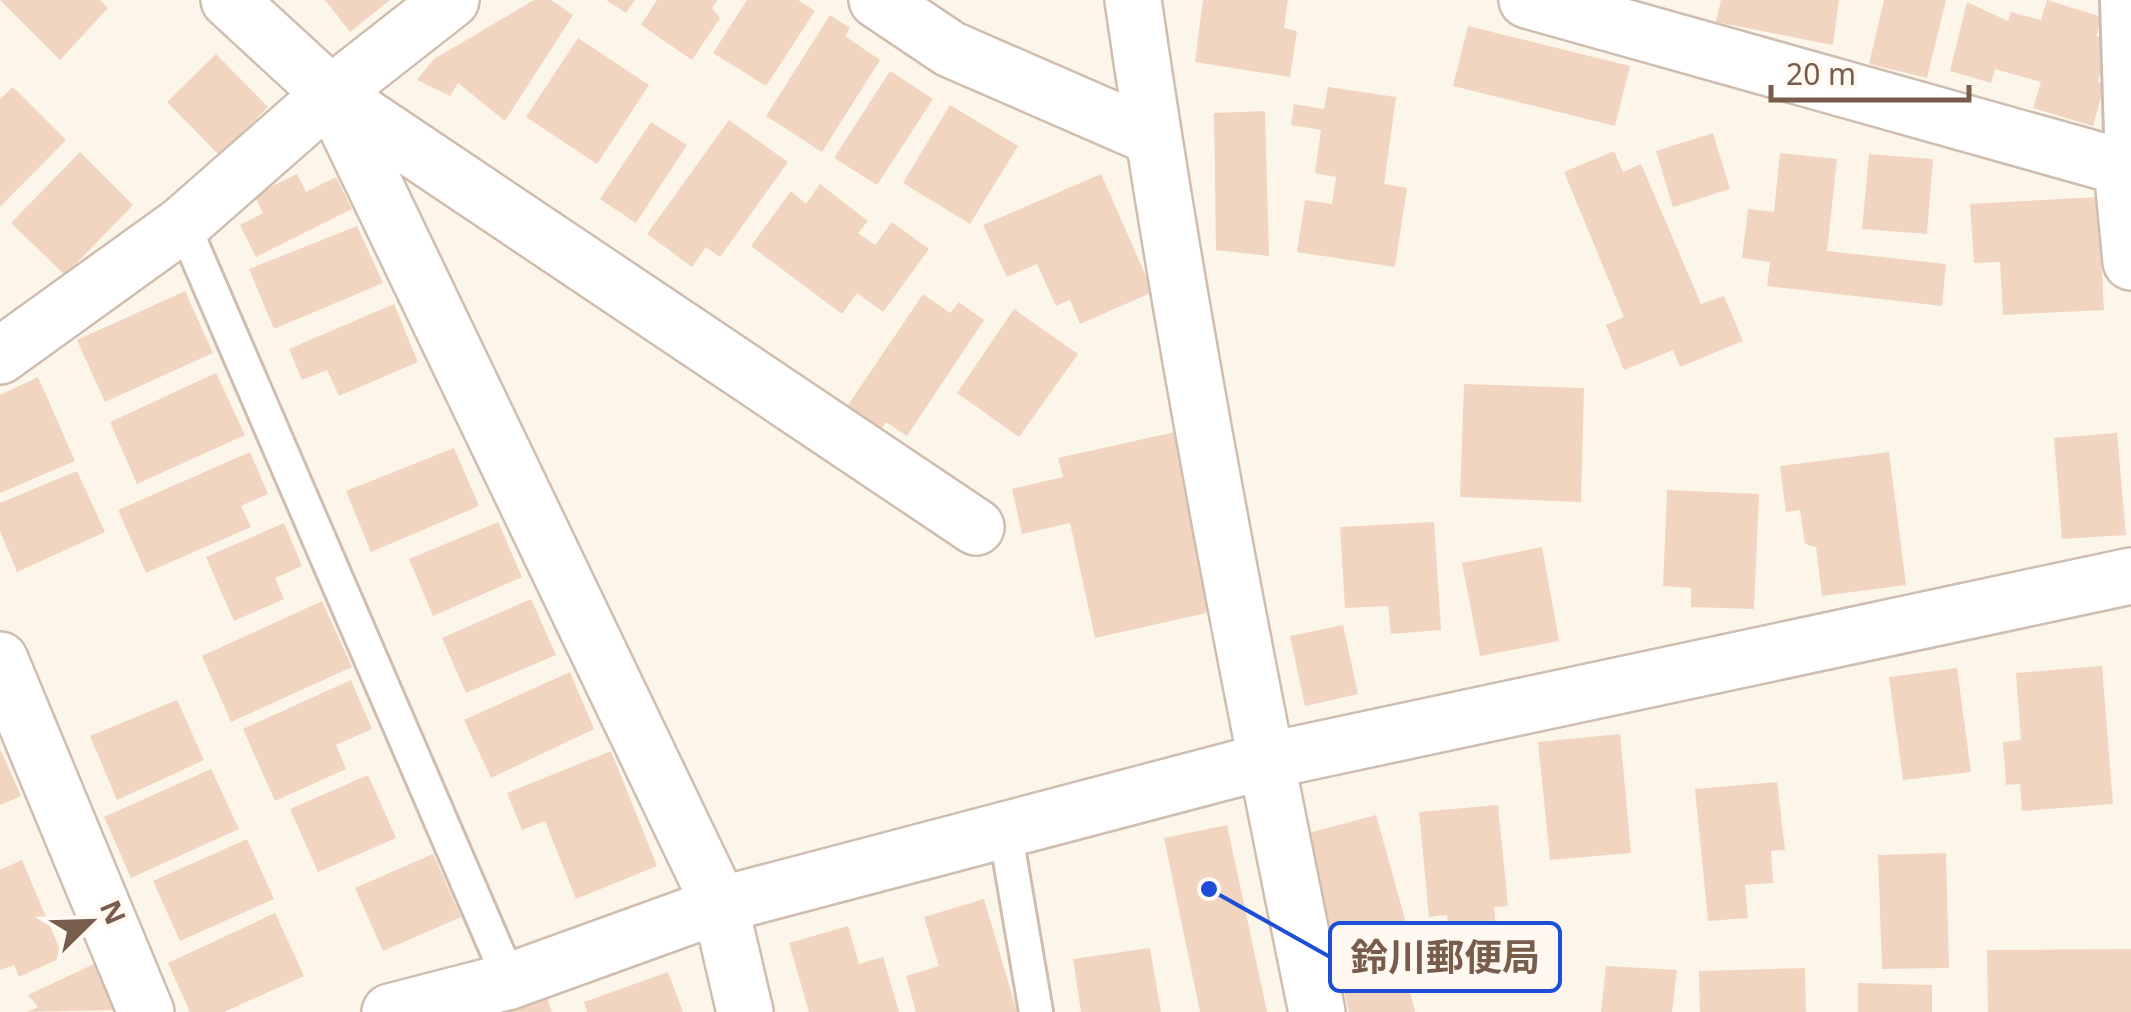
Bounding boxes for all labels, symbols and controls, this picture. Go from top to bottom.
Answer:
scale bar [1771,40,1968,102]
text: 20 m [1786,53,1856,94]
north arrow [40,872,140,972]
text: N [92,894,136,930]
callout: 鈴川郵便局 [1330,923,1560,991]
text: 鈴川郵便局 [1350,930,1540,982]

